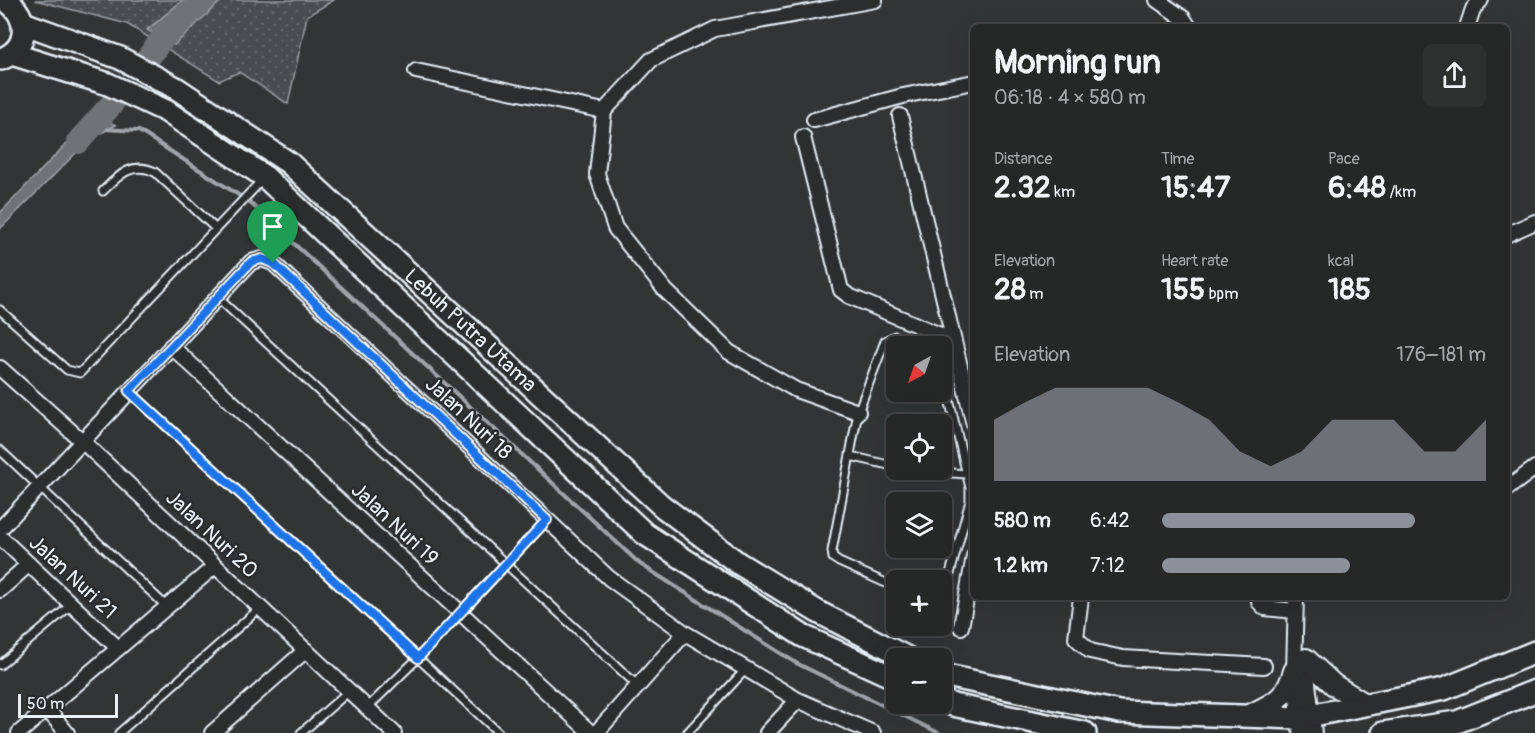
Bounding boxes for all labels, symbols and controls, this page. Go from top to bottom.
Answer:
text: Morning run [994,42,1161,83]
button: share [1423,44,1486,107]
text: 06:18 · 4 × 580 m [994,85,1146,110]
text: Distance [994,149,1053,169]
text: Time [1161,149,1194,169]
text: Pace [1328,149,1360,169]
text: 2.32 [994,169,1051,206]
text: 15:47 [1161,169,1230,206]
text: 6:48 [1328,169,1386,206]
text: km [1051,182,1075,202]
text: /km [1386,182,1416,202]
pin [247,201,298,263]
icon: arrive [256,210,289,243]
text: Elevation [994,251,1055,271]
text: Heart rate [1161,251,1228,271]
text: kcal [1328,251,1354,271]
street label: Lebuh Putra Utama [398,263,542,398]
text: 28 [994,271,1026,308]
text: 155 [1161,271,1205,308]
text: 185 [1328,271,1371,308]
text: m [1026,284,1044,304]
text: bpm [1205,284,1238,304]
north arrow [886,336,952,402]
map controls [886,336,952,714]
text: Elevation [994,342,1070,367]
text: 176–181 m [1396,342,1486,367]
street label: Jalan Nuri 18 [419,371,518,466]
button: locate [886,414,952,480]
street label: Jalan Nuri 19 [345,477,444,572]
street label: Jalan Nuri 20 [160,485,264,584]
button: layers [886,492,952,558]
text: 580 m [994,508,1051,533]
text: 6:42 [1090,508,1130,533]
street label: Jalan Nuri 21 [23,530,122,625]
text: 1.2 km [994,553,1048,578]
text: 7:12 [1090,553,1125,578]
button: + [886,570,952,636]
button: − [886,648,952,714]
scale bar [18,691,118,718]
text: 50 m [27,694,64,714]

